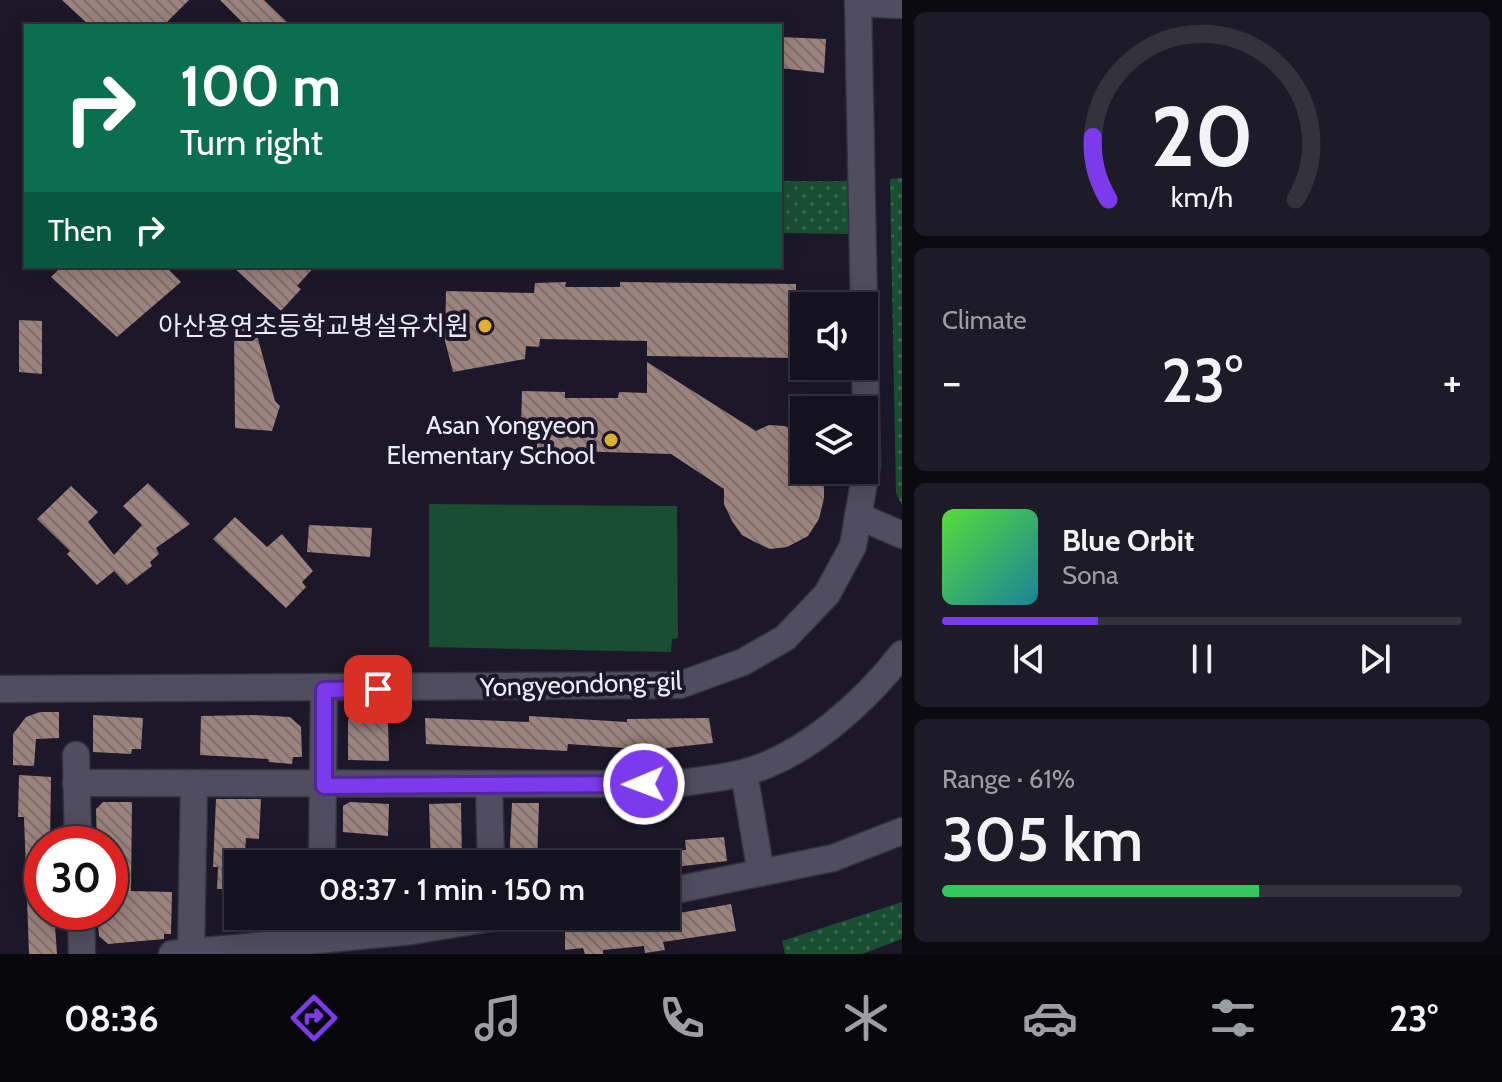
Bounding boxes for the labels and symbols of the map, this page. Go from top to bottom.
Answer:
place label: 아산용연초등학교병설유치원 [158,310,469,342]
marker: 아산용연초등학교병설유치원 [476,317,494,335]
place label: Asan Yongyeon Elementary School [387,409,595,471]
marker: Asan Yongyeon Elementary School [602,431,620,449]
pin [344,655,412,723]
street label: Yongyeondong-gil [479,664,682,704]
position arrow [602,742,686,826]
speed limit sign: 30 [24,826,128,930]

